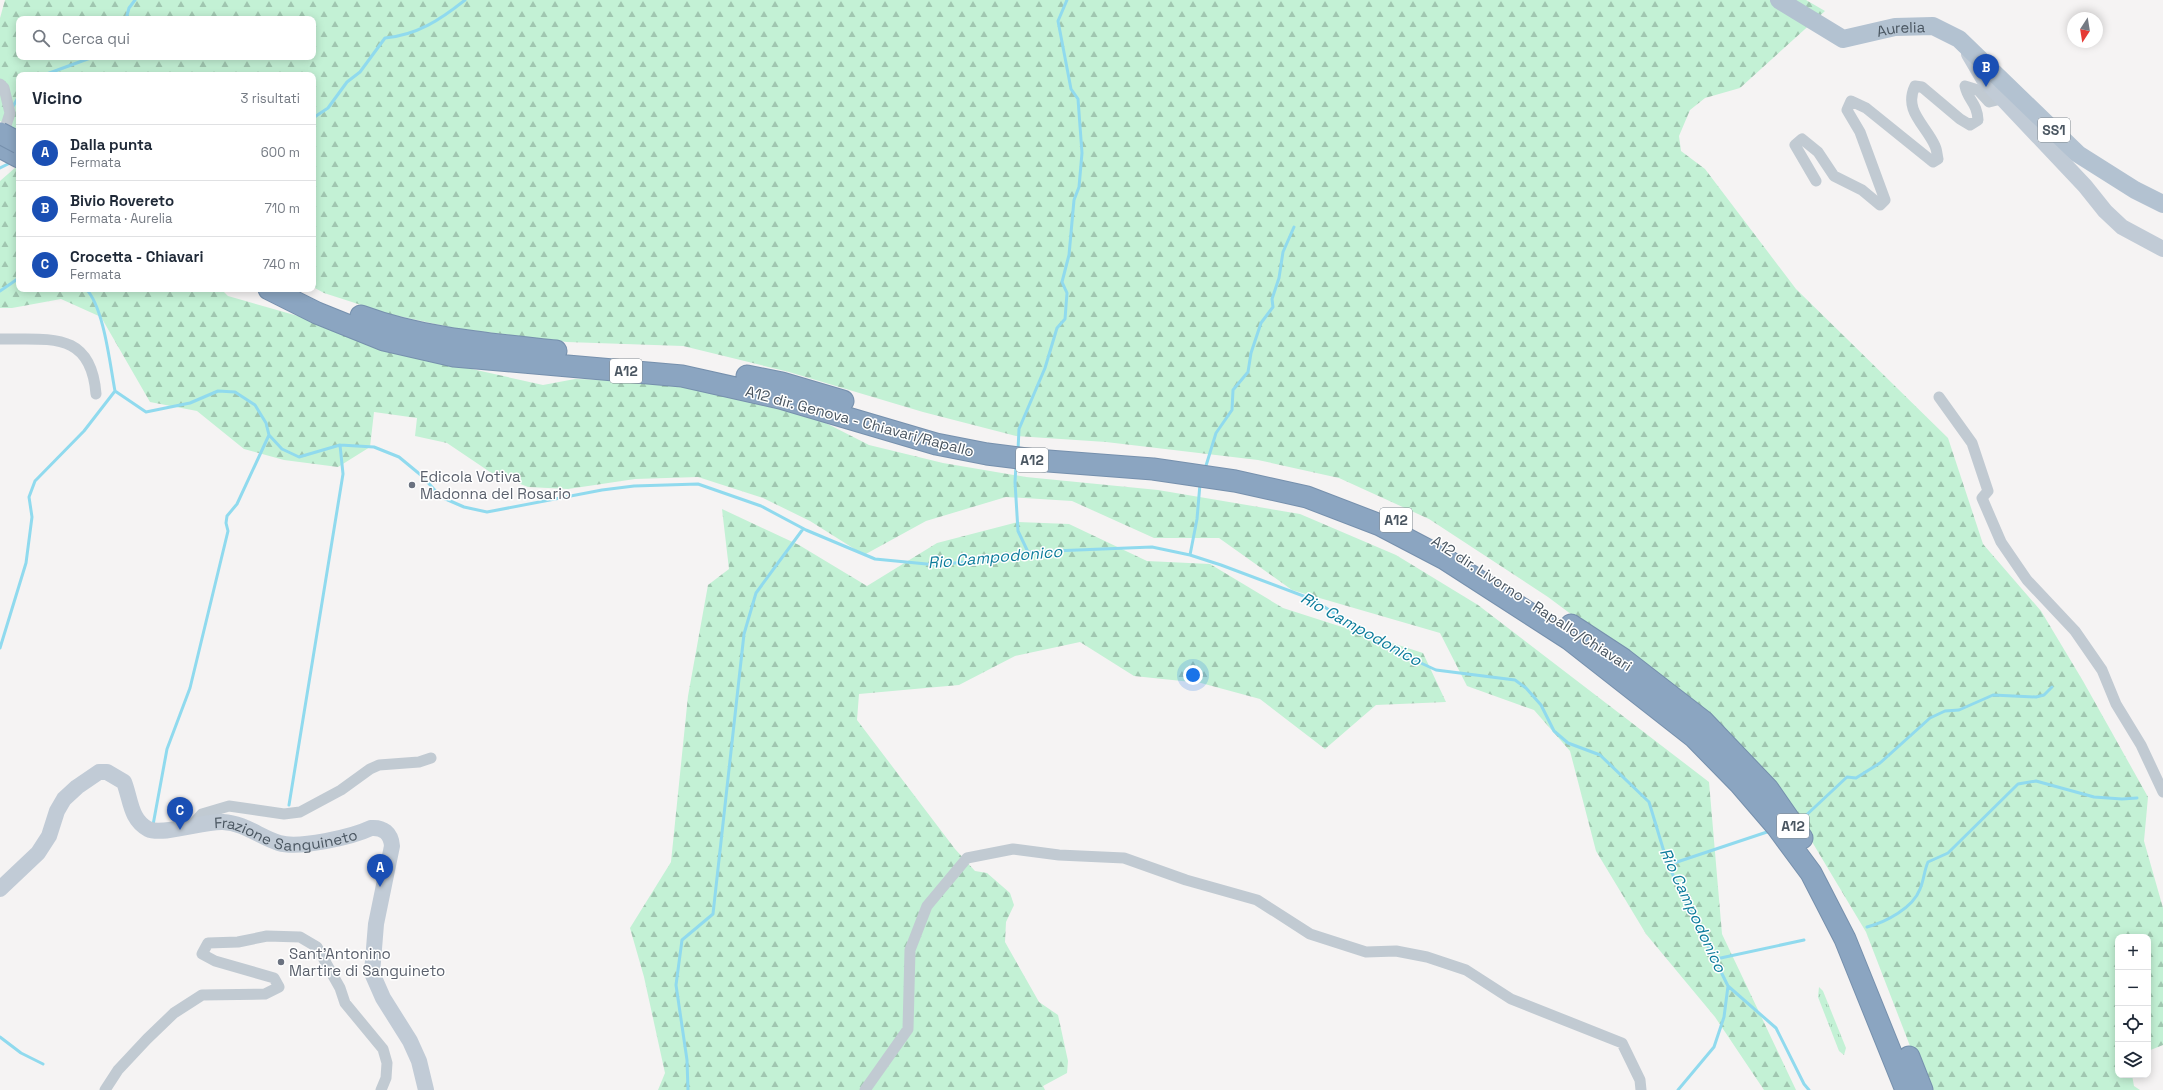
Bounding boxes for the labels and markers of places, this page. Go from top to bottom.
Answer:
pin: B [1973,54,1999,87]
place label: Edicola Votiva Madonna del Rosario [420,467,571,503]
marker: Edicola Votiva Madonna del Rosario [407,480,417,490]
pin: C [167,797,193,830]
pin: A [367,854,393,887]
place label: Sant'Antonino Martire di Sanguineto [289,944,445,980]
marker: Sant'Antonino Martire di Sanguineto [276,957,286,967]

